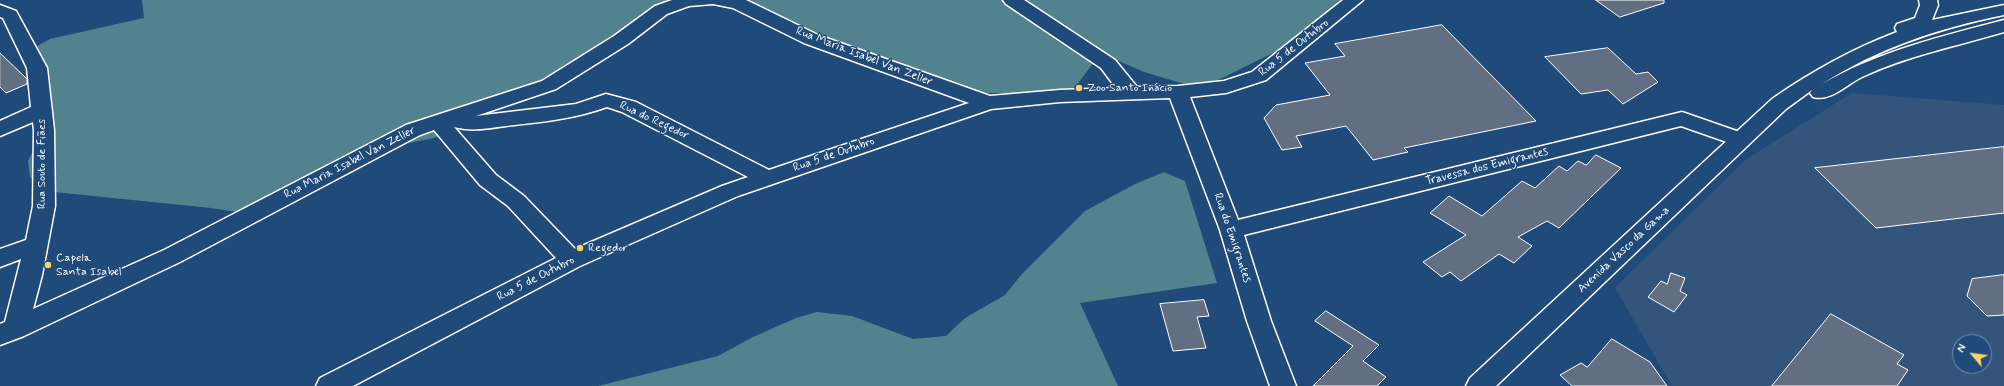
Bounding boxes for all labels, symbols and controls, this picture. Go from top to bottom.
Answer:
street label: Rua 5 de Outubro [1256,16,1332,80]
street label: Rua Maria Isabel Van Zeller [794,24,934,90]
place label: Zoo Santo Inácio [1087,81,1172,95]
marker: Zoo Santo Inácio [1074,83,1084,93]
street label: Rua do Regedor [617,99,691,143]
street label: Rua Souto de Fiães [35,119,49,209]
street label: Rua Maria Isabel Van Zeller [282,124,418,202]
street label: Rua 5 de Outubro [791,134,877,176]
street label: Travessa dos Emigrantes [1424,145,1550,189]
street label: Rua do Emigrantes [1210,191,1254,285]
street label: Avenida Vasco da Gama [1575,204,1673,296]
place label: Regedor [588,241,628,255]
marker: Regedor [575,243,585,253]
place label: Capela Santa Isabel [56,251,122,279]
street label: Rua 5 de Outubro [495,253,577,305]
marker: Capela Santa Isabel [43,260,53,270]
north arrow [1952,334,1992,374]
text: N [1954,342,1970,355]

